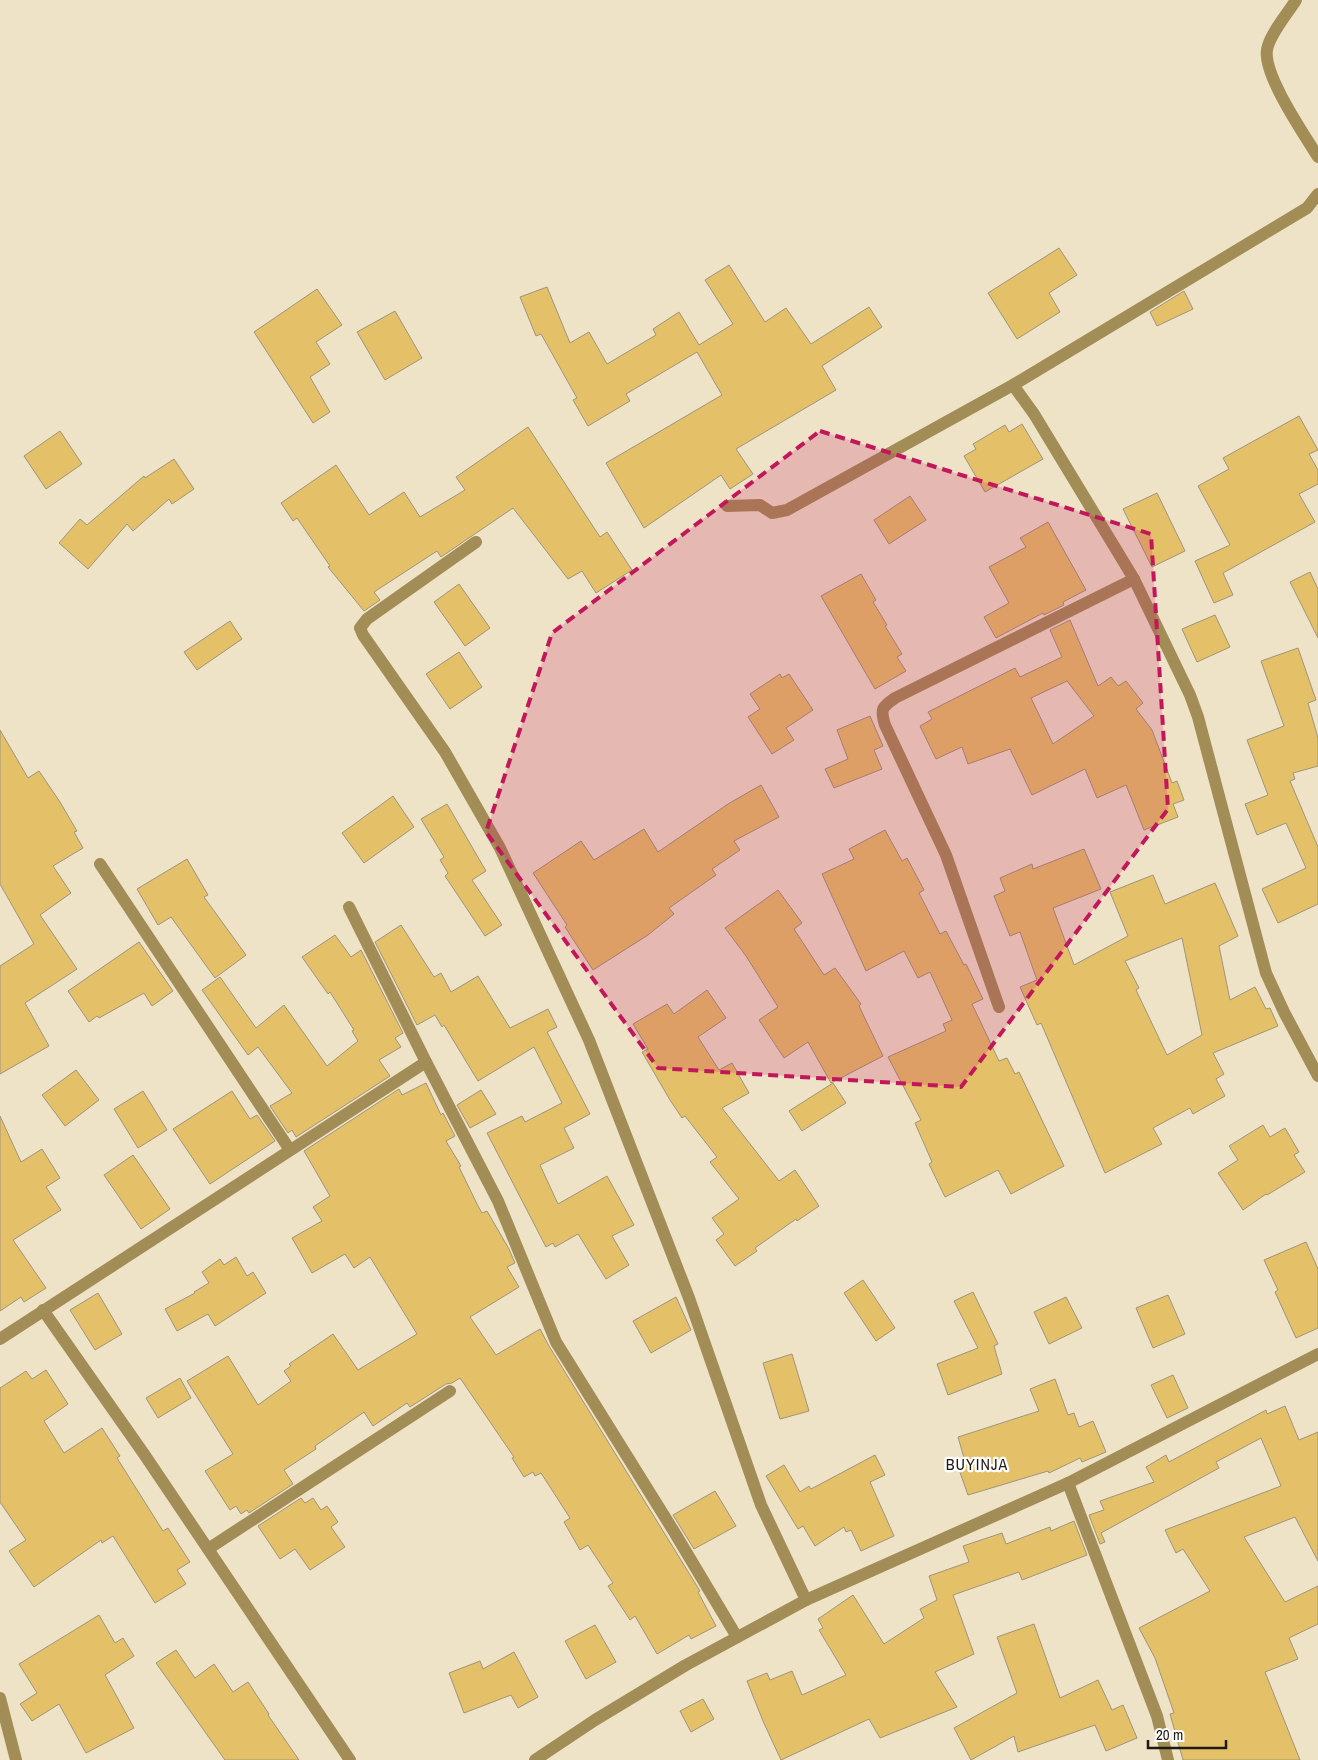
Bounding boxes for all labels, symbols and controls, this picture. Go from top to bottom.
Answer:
district label: BUYINJA [946,1453,1008,1475]
scale bar [1148,1718,1226,1750]
text: 20 m [1156,1724,1183,1745]

